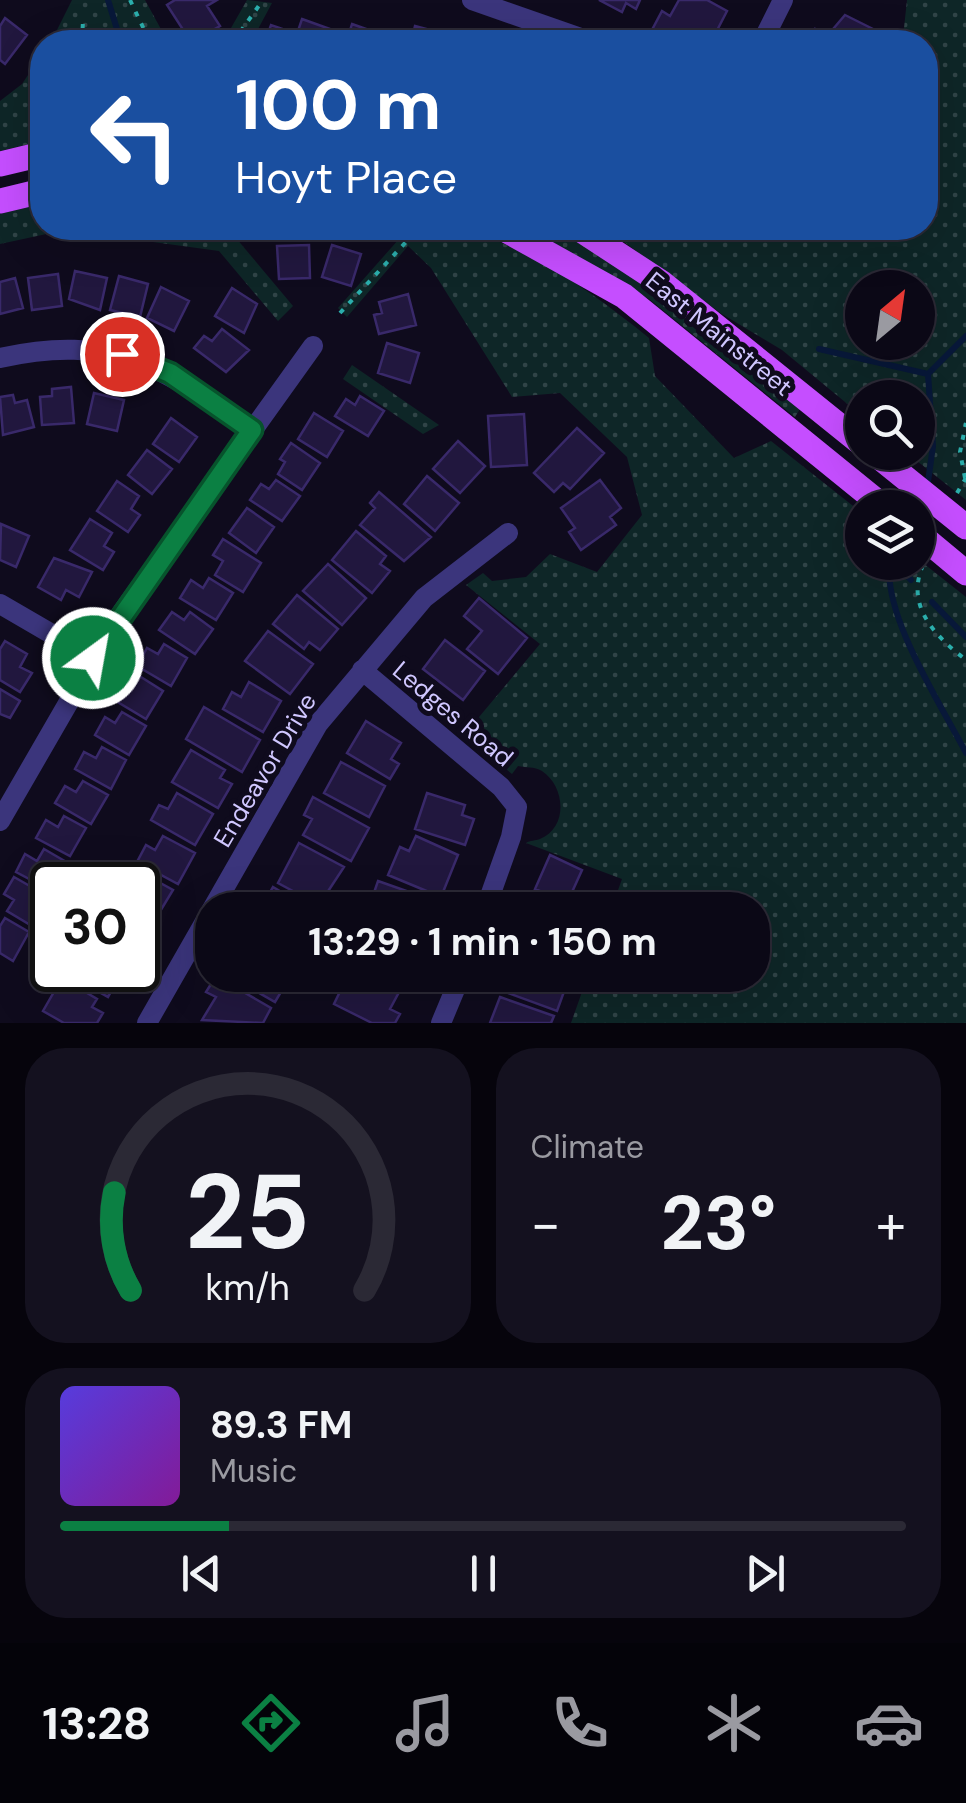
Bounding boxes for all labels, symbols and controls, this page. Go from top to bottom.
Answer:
text: 100 m [235,60,441,151]
icon: left [70,70,200,200]
text: Hoyt Place [235,148,457,207]
street label: East Mainstreet [639,265,799,403]
north arrow [845,270,935,360]
map controls [845,270,935,580]
pin [80,312,165,397]
icon: arrive [95,327,150,382]
button: search [845,380,935,470]
button: layers [845,490,935,580]
position arrow [41,606,145,710]
street label: Ledges Road [386,654,520,774]
street label: Endeavor Drive [206,687,324,853]
speed limit sign: 30 [30,862,160,992]
text: 13:29 · 1 min · 150 m [308,917,657,967]
text: Climate [531,1126,644,1168]
text: 25 [185,1145,310,1280]
text: 23° [660,1175,776,1272]
text: − [531,1188,561,1260]
text: + [876,1188,906,1260]
text: km/h [206,1265,290,1311]
text: 89.3 FM [210,1400,352,1450]
text: Music [210,1450,297,1492]
icon: previous [174,1546,229,1601]
icon: pause [456,1546,511,1601]
icon: next [738,1546,793,1601]
icon: directions [236,1688,306,1758]
icon: music [390,1688,460,1758]
icon: phone [545,1688,615,1758]
icon: climate [699,1688,769,1758]
icon: car [854,1688,924,1758]
text: 13:28 [42,1694,151,1753]

